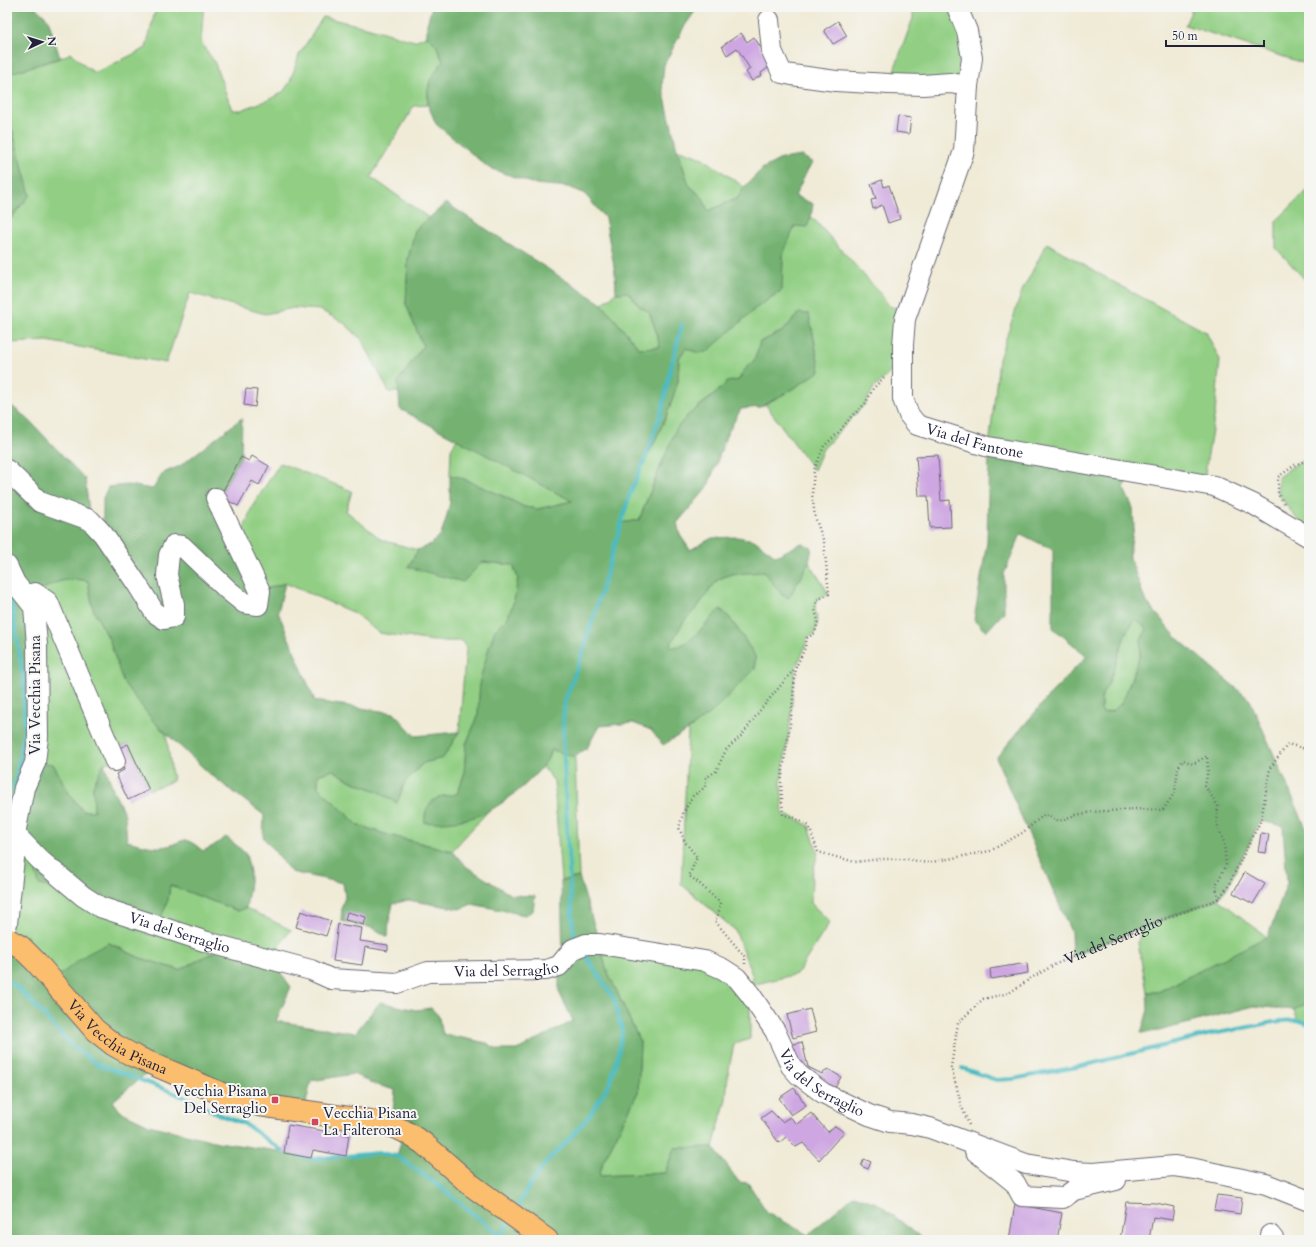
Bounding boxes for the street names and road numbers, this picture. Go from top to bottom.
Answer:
street label: Via del Fantone [924,418,1025,463]
street label: Via Vecchia Pisana [25,635,45,755]
street label: Via del Serraglio [127,907,232,958]
street label: Via del Serraglio [1061,911,1165,969]
street label: Via del Serraglio [454,957,561,982]
street label: Via Vecchia Pisana [63,995,171,1079]
street label: Via del Serraglio [774,1045,868,1121]

